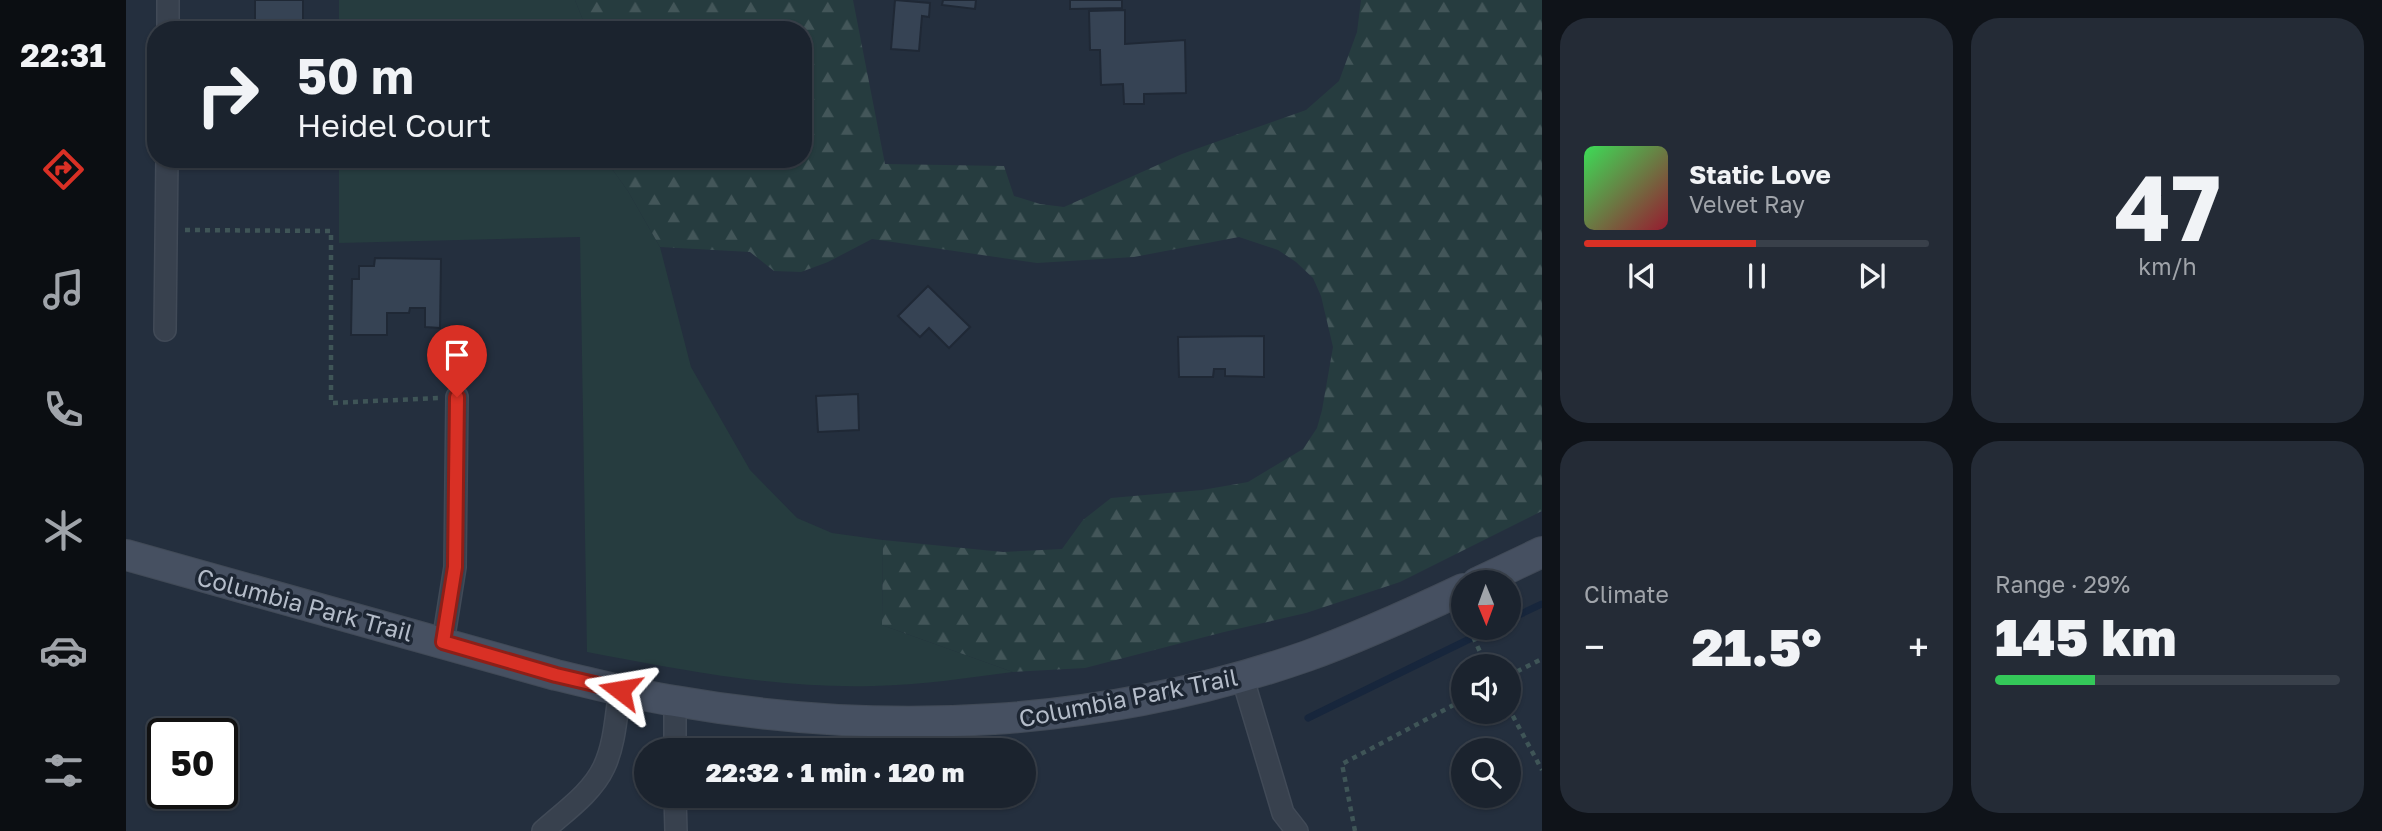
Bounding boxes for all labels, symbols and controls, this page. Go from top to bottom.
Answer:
text: 22:31 [20,36,106,74]
text: 50 m [297,46,414,105]
icon: right [182,49,273,140]
text: Heidel Court [297,106,491,144]
icon: directions [39,145,88,194]
text: 47 [2114,152,2221,261]
text: Static Love [1689,159,1831,190]
text: Velvet Ray [1689,190,1805,218]
text: km/h [2138,252,2197,280]
icon: previous [1623,257,1661,295]
icon: pause [1738,257,1776,295]
icon: next [1853,257,1891,295]
icon: music [39,265,88,314]
pin [427,325,487,397]
icon: arrive [438,336,476,374]
icon: phone [39,385,88,434]
icon: climate [39,506,88,555]
street label: Columbia Park Trail [194,561,416,647]
north arrow [1451,570,1521,640]
map controls [1451,570,1521,808]
text: Range · 29% [1995,570,2130,598]
text: Climate [1584,580,1669,608]
text: 145 km [1995,605,2177,667]
text: 21.5° [1692,615,1821,677]
text: − [1584,624,1605,669]
text: + [1908,624,1929,669]
icon: car [39,626,88,675]
position arrow [583,653,657,727]
button: sound [1451,654,1521,724]
street label: Columbia Park Trail [1016,662,1240,732]
speed limit sign: 50 [147,718,238,809]
button: search [1451,738,1521,808]
icon: filters [39,746,88,795]
text: 22:32 · 1 min · 120 m [706,757,964,788]

